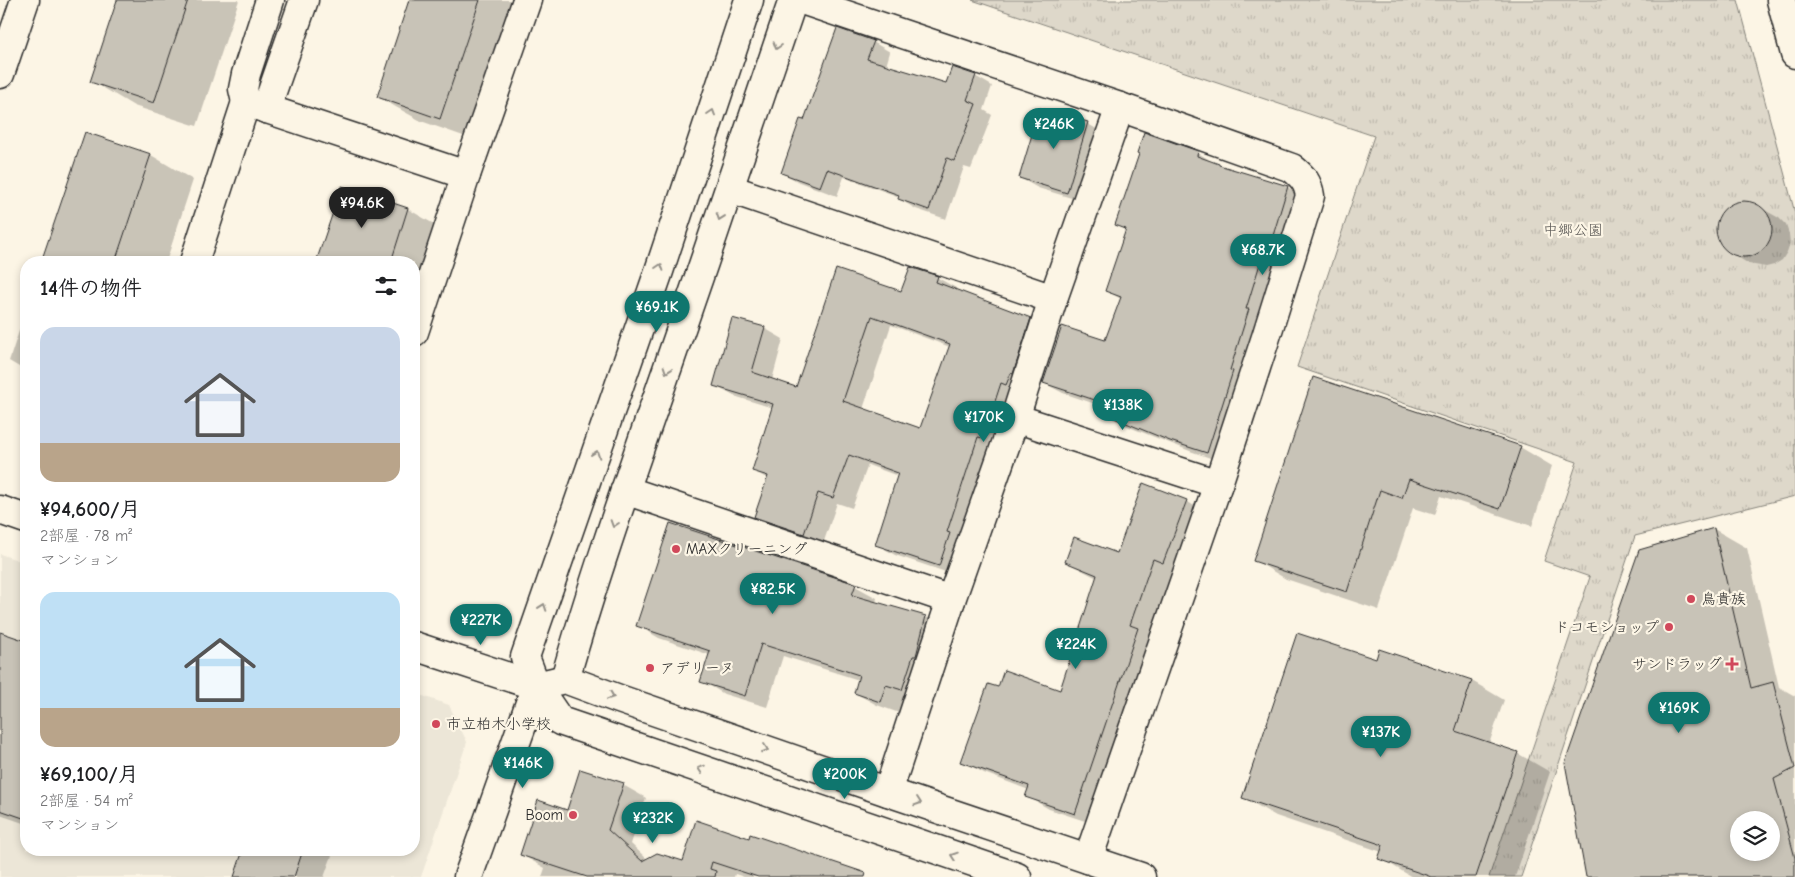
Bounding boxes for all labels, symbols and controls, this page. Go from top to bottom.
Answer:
one-way arrow [773,42,783,50]
pin: ¥246K [1019,108,1089,150]
one-way arrow [706,109,716,117]
text: ¥246K [1034,115,1074,133]
pin: ¥94.6K [321,186,403,229]
text: ¥94.6K [340,194,384,212]
one-way arrow [716,212,726,221]
park label: 中郷公園 [1543,221,1603,239]
pin: ¥68.7K [1222,234,1304,276]
text: ¥68.7K [1241,241,1285,259]
one-way arrow [654,263,664,272]
icon: filters [372,272,400,300]
text: 14件の物件 [40,276,142,300]
pin: ¥69.1K [616,290,698,333]
text: ¥69.1K [636,298,678,316]
icon: home [175,360,265,450]
one-way arrow [663,366,673,374]
pin: ¥138K [1088,388,1158,431]
text: ¥138K [1103,396,1143,414]
pin: ¥170K [949,400,1019,443]
text: ¥170K [964,408,1004,426]
one-way arrow [590,450,600,458]
text: ¥94,600/月 [40,497,140,521]
one-way arrow [610,520,620,528]
text: 2部屋 · 78 m² [40,527,132,545]
place label: MAXクリーニング [686,540,808,558]
marker: MAXクリーニング [670,543,682,555]
text: マンション [40,551,119,569]
pin: ¥82.5K [732,572,814,615]
text: ¥82.5K [751,580,795,598]
place label: 鳥貴族 [1701,590,1746,608]
marker: 鳥貴族 [1685,593,1697,605]
pin: ¥227K [446,604,516,646]
one-way arrow [537,604,547,612]
text: ¥227K [461,611,501,629]
place label: ドコモショップ [1555,618,1659,636]
marker: ドコモショップ [1663,621,1675,633]
icon: home [175,625,265,715]
pin: ¥224K [1041,628,1111,670]
text: ¥224K [1056,635,1096,653]
place label: サンドラッグ [1632,655,1722,673]
marker: サンドラッグ [1726,658,1738,670]
place label: アデリーヌ [660,659,734,677]
marker: アデリーヌ [644,662,656,674]
one-way arrow [606,690,615,700]
pin: ¥169K [1644,692,1714,734]
text: ¥169K [1659,699,1699,717]
place label: 市立柏木小学校 [446,715,551,733]
pin: ¥137K [1346,716,1416,758]
marker: 市立柏木小学校 [430,718,442,730]
text: ¥137K [1362,723,1400,741]
one-way arrow [760,743,768,753]
pin: ¥146K [488,746,558,789]
text: ¥146K [504,754,542,772]
pin: ¥200K [810,758,880,800]
text: ¥69,100/月 [40,762,139,786]
one-way arrow [697,765,706,775]
text: ¥200K [823,765,867,783]
text: 2部屋 · 54 m² [40,792,133,810]
one-way arrow [914,796,922,806]
pin: ¥232K [618,802,688,844]
place label: Boom [525,806,563,824]
marker: Boom [567,809,579,821]
text: ¥232K [633,809,673,827]
map controls [1730,811,1780,861]
button: layers [1730,811,1780,861]
text: マンション [40,816,119,834]
one-way arrow [950,852,958,862]

